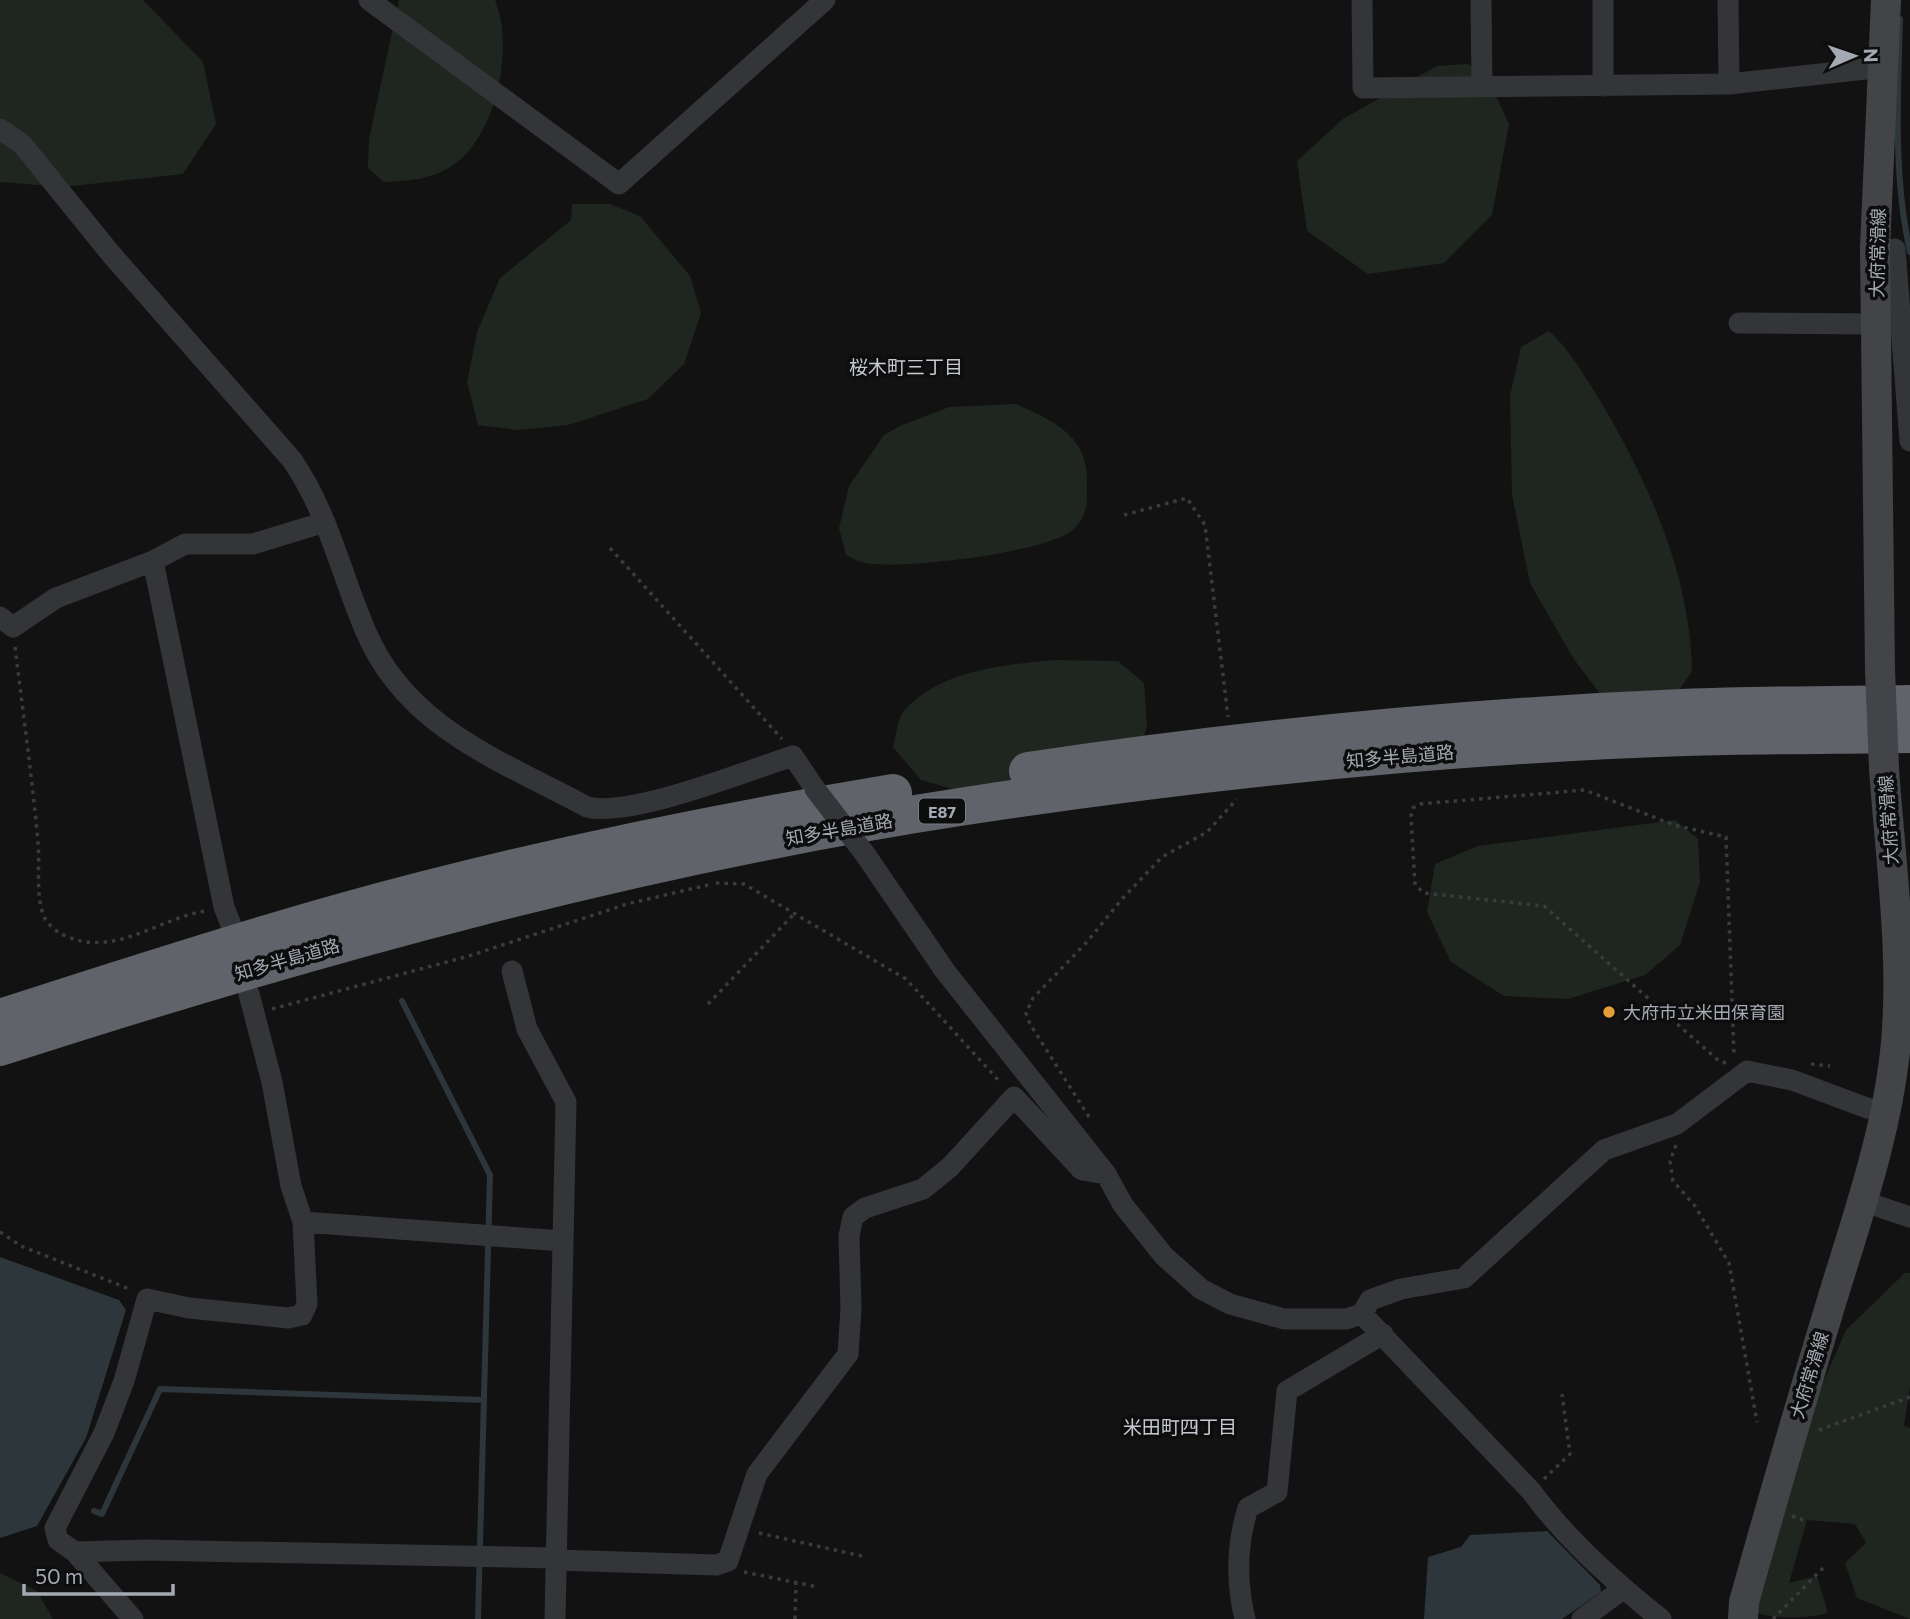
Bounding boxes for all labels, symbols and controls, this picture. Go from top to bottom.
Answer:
north arrow [1819,21,1889,91]
text: N [1860,48,1883,63]
street label: 大府常滑線 [1865,208,1889,298]
district label: 桜木町三丁目 [849,355,963,378]
street label: 知多半島道路 [1345,740,1455,772]
street label: 大府常滑線 [1874,774,1902,866]
road number: E87 [919,798,965,824]
street label: 知多半島道路 [784,809,894,849]
street label: 知多半島道路 [232,934,342,984]
place label: 大府市立米田保育園 [1623,1001,1785,1023]
marker: 大府市立米田保育園 [1601,1004,1617,1020]
street label: 大府常滑線 [1785,1329,1833,1421]
district label: 米田町四丁目 [1123,1415,1237,1438]
scale bar [24,1552,173,1596]
text: 50 m [35,1563,83,1588]

